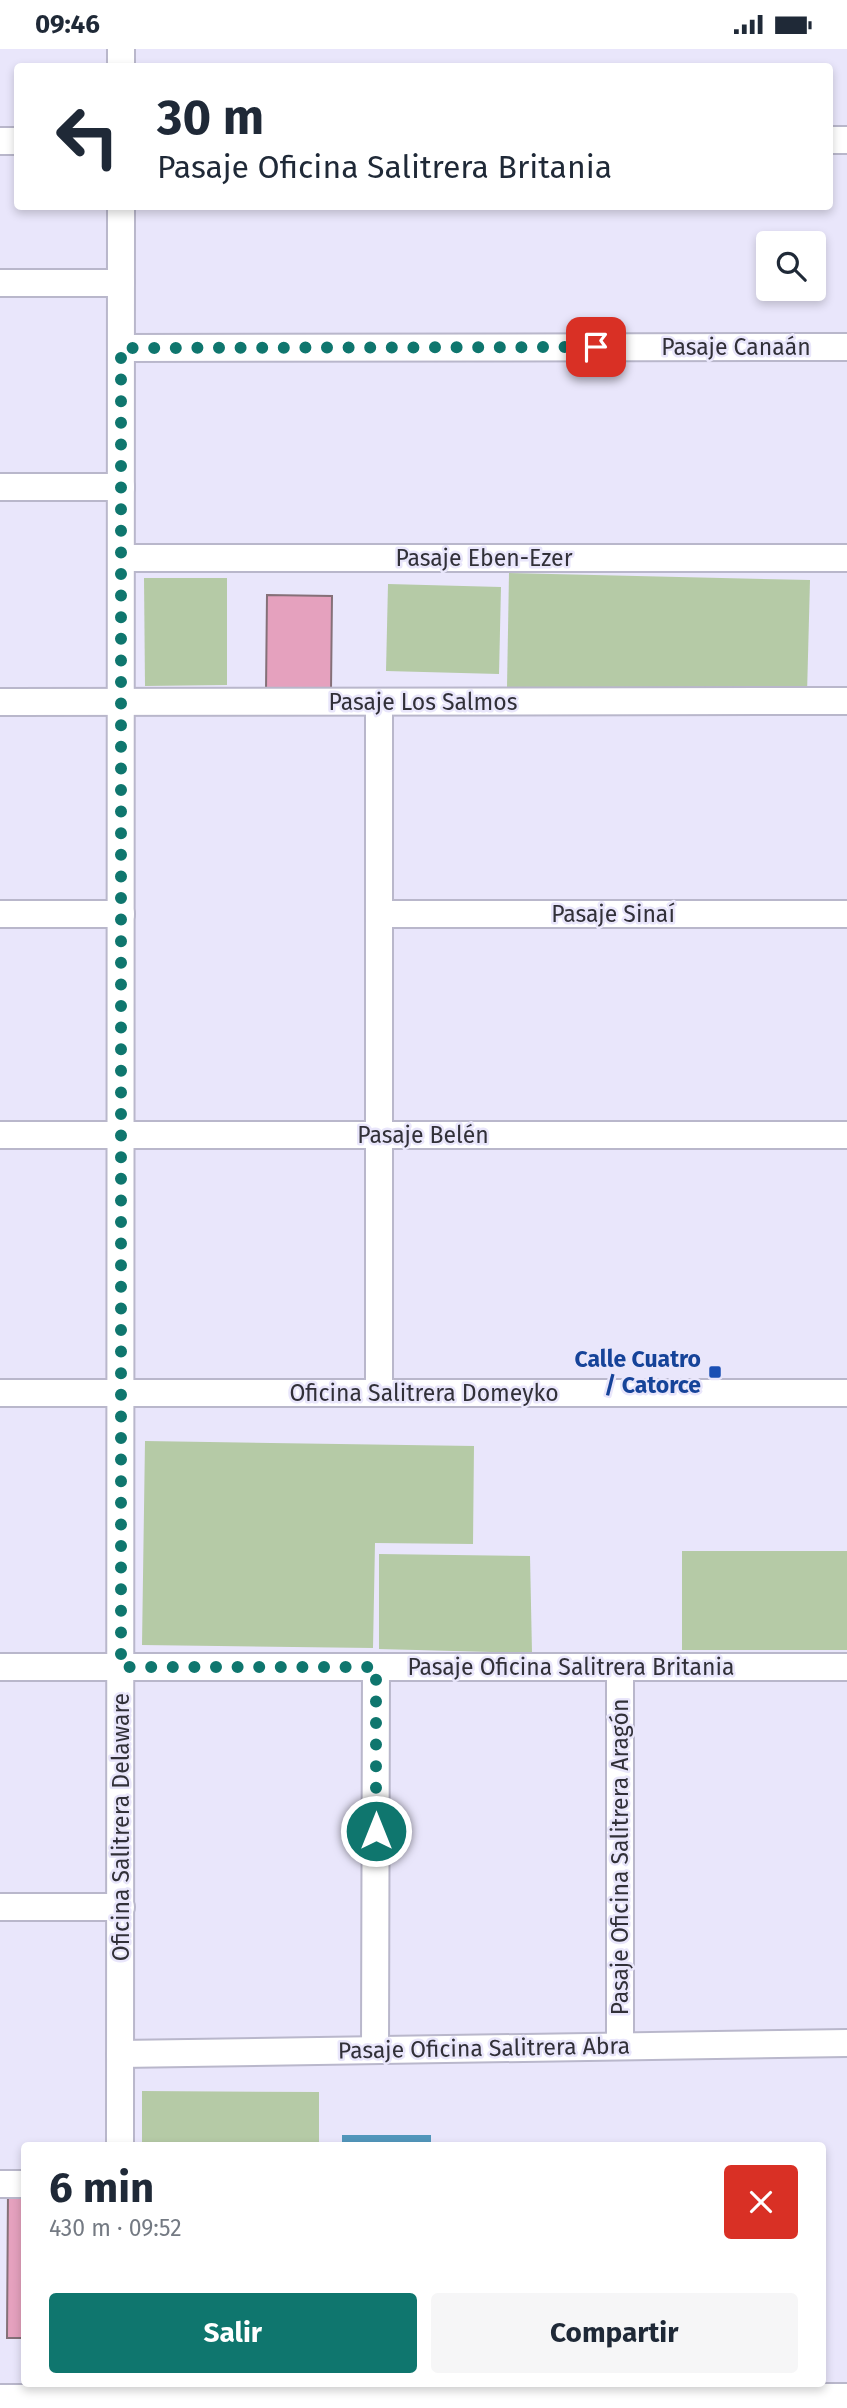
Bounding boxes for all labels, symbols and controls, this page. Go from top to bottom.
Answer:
text: 09:46 [35,9,100,40]
text: 30 m [157,88,264,147]
icon: left [42,91,133,182]
text: Pasaje Oficina Salitrera Britania [157,148,612,186]
map controls [756,231,826,301]
button: search [756,231,826,301]
pin [566,317,626,377]
icon: arrive [577,328,615,366]
street label: Pasaje Canaán [661,333,811,361]
street label: Pasaje Eben-Ezer [395,544,573,572]
street label: Pasaje Los Salmos [329,688,517,716]
street label: Pasaje Sinaí [551,900,675,928]
street label: Pasaje Belén [357,1121,489,1149]
place label: Calle Cuatro / Catorce [574,1345,701,1399]
marker: Calle Cuatro / Catorce [707,1364,723,1380]
street label: Oficina Salitrera Domeyko [289,1379,559,1407]
street label: Pasaje Oficina Salitrera Britania [407,1653,735,1681]
street label: Oficina Salitrera Delaware [107,1693,135,1961]
street label: Pasaje Oficina Salitrera Aragón [606,1699,634,2015]
position arrow [339,1794,413,1868]
street label: Pasaje Oficina Salitrera Abra [338,2031,630,2065]
text: 6 min [49,2163,154,2213]
button: close [724,2165,798,2239]
text: 430 m · 09:52 [49,2214,182,2242]
button: Salir [49,2293,417,2373]
button: Compartir [431,2293,798,2373]

